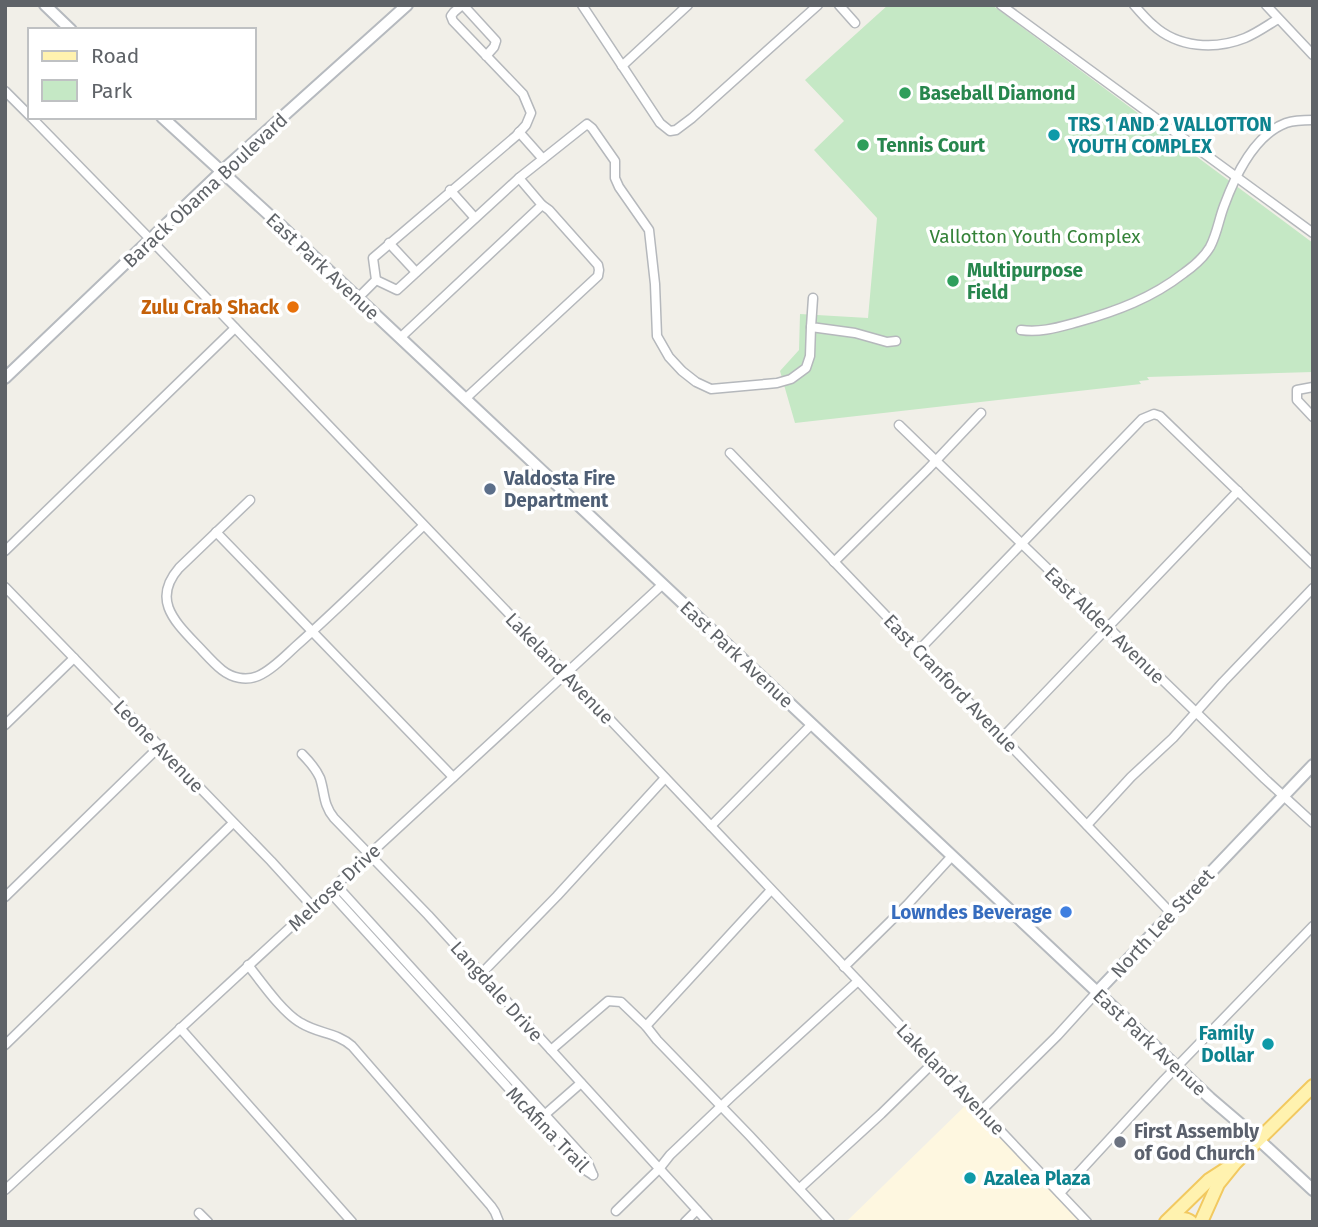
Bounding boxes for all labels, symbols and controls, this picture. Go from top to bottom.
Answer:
legend [28,28,256,119]
text: Road [91,43,139,69]
text: Park [91,78,133,104]
place label: Baseball Diamond [919,82,1075,105]
marker: Baseball Diamond [897,85,913,101]
street label: Barack Obama Boulevard [119,108,292,272]
place label: TRS 1 AND 2 VALLOTTON YOUTH COMPLEX [1067,113,1272,158]
marker: TRS 1 AND 2 VALLOTTON YOUTH COMPLEX [1046,127,1062,143]
place label: Tennis Court [877,134,986,157]
marker: Tennis Court [855,137,871,153]
street label: East Park Avenue [261,208,384,325]
park label: Vallotton Youth Complex [929,225,1141,248]
place label: Multipurpose Field [967,259,1083,304]
marker: Multipurpose Field [945,273,961,289]
place label: Zulu Crab Shack [141,296,280,319]
marker: Zulu Crab Shack [285,299,301,315]
place label: Valdosta Fire Department [503,467,615,512]
marker: Valdosta Fire Department [482,481,498,497]
street label: East Alden Avenue [1040,562,1170,689]
street label: East Park Avenue [675,596,798,713]
street label: Lakeland Avenue [501,608,619,729]
street label: East Cranford Avenue [879,610,1022,757]
street label: Leone Avenue [109,695,209,798]
street label: Melrose Drive [284,839,385,936]
street label: North Lee Street [1106,864,1219,983]
place label: Lowndes Beverage [891,901,1052,924]
marker: Lowndes Beverage [1058,904,1074,920]
street label: Langdale Drive [446,936,548,1046]
street label: East Park Avenue [1088,984,1211,1101]
street label: Lakeland Avenue [892,1019,1010,1140]
place label: Family Dollar [1199,1022,1254,1067]
marker: Family Dollar [1260,1036,1276,1052]
street label: McAfina Trail [501,1082,594,1177]
place label: First Assembly of God Church [1134,1120,1259,1165]
marker: First Assembly of God Church [1112,1134,1128,1150]
place label: Azalea Plaza [983,1167,1091,1190]
marker: Azalea Plaza [962,1170,978,1186]

